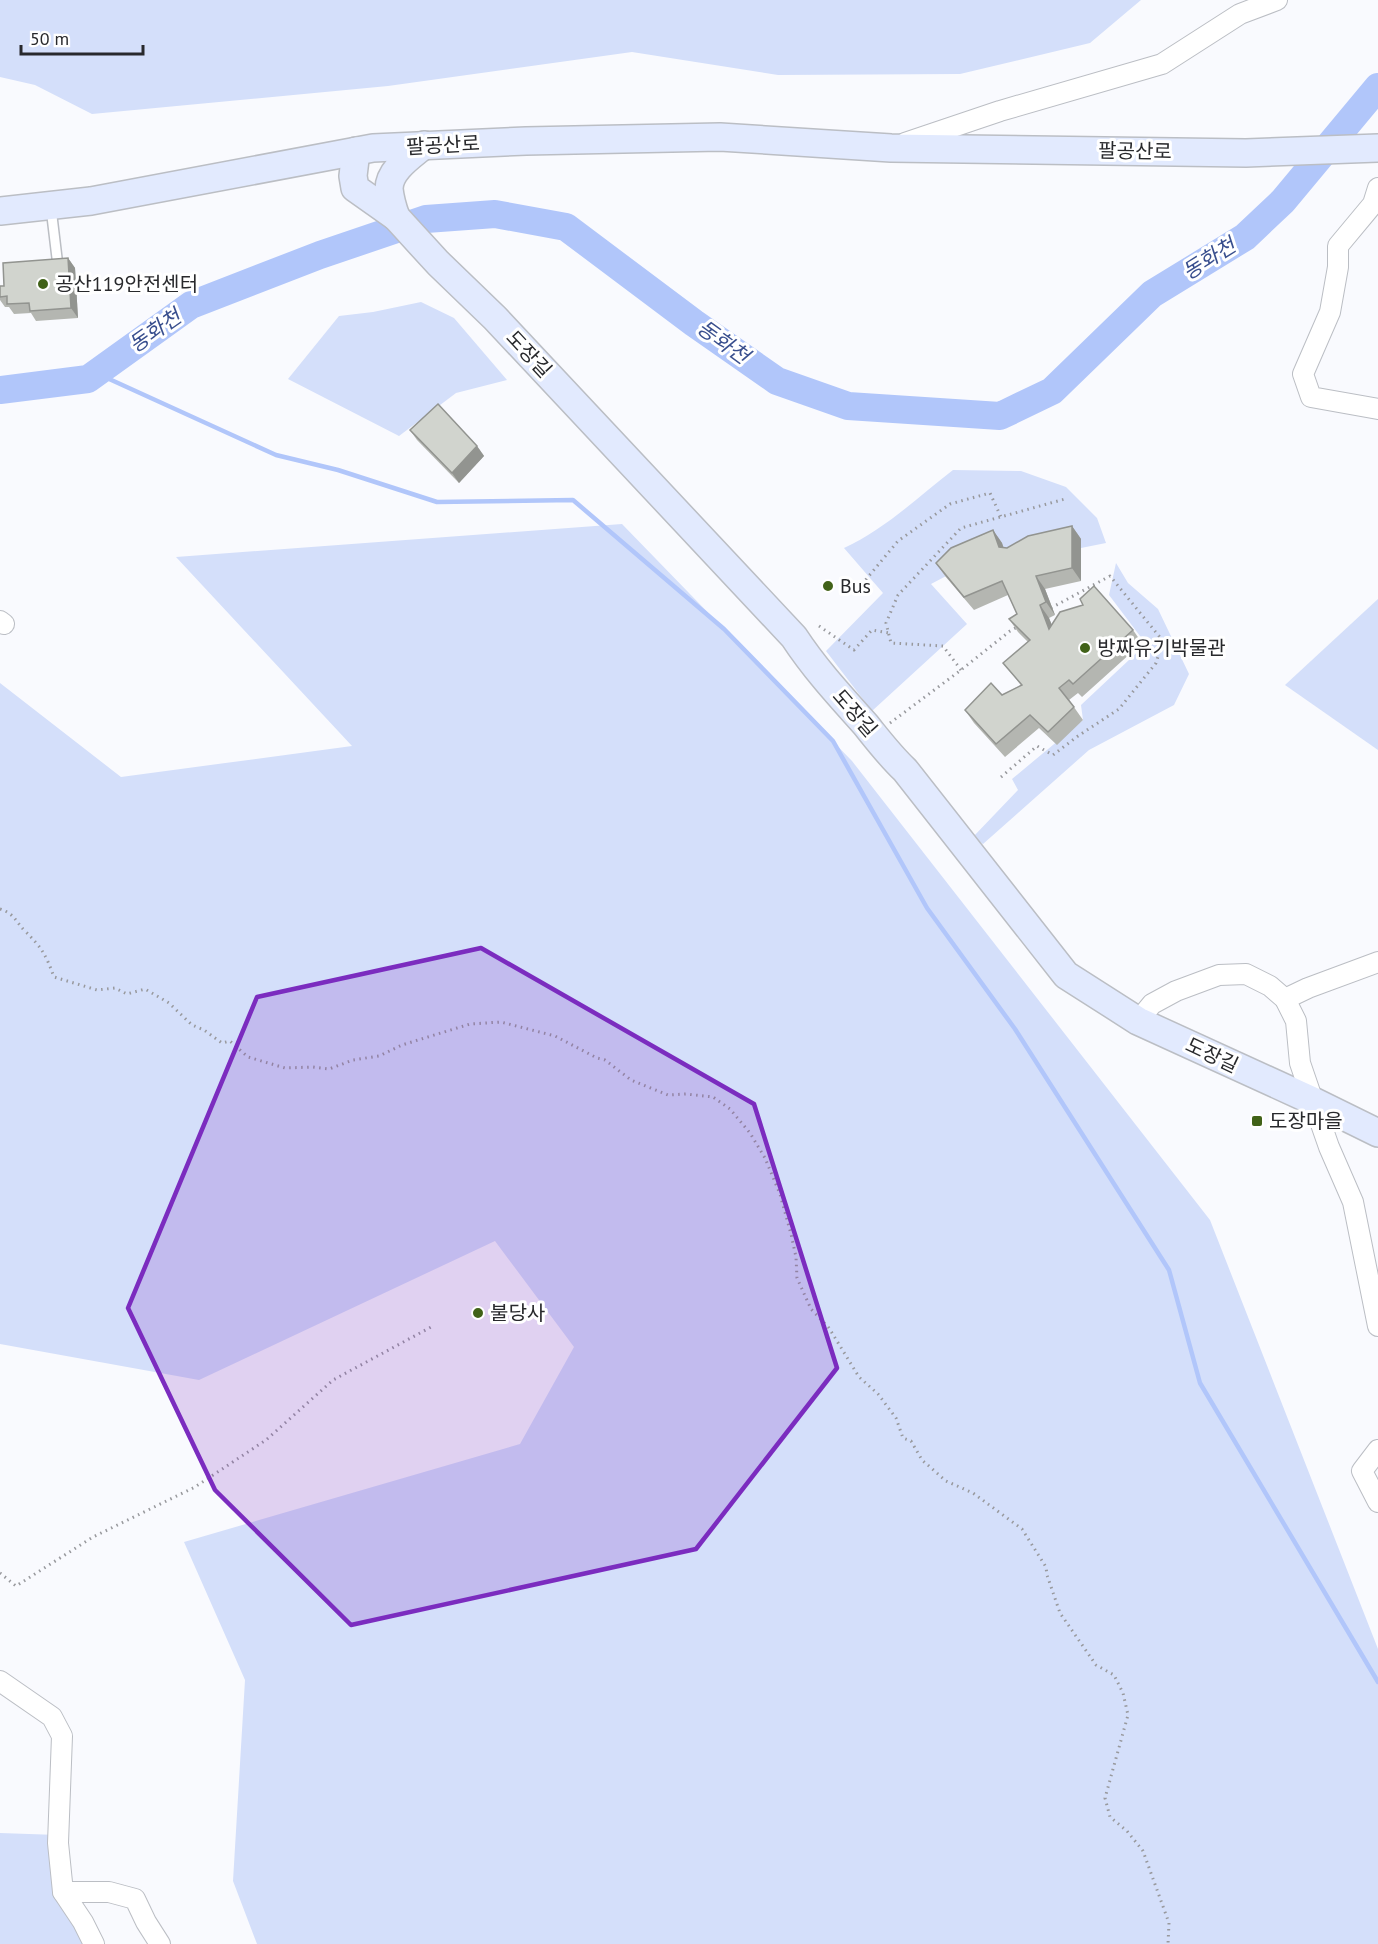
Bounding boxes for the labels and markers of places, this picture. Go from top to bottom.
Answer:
place label: 공산119안전센터 [55,271,198,297]
marker: 공산119안전센터 [36,277,50,291]
place label: Bus [840,573,871,599]
marker: Bus [821,579,835,593]
place label: 방짜유기박물관 [1097,635,1226,661]
marker: 방짜유기박물관 [1078,641,1092,655]
place label: 도장마을 [1269,1108,1343,1134]
marker: 도장마을 [1250,1114,1264,1128]
place label: 불당사 [490,1300,545,1326]
marker: 불당사 [471,1306,485,1320]

